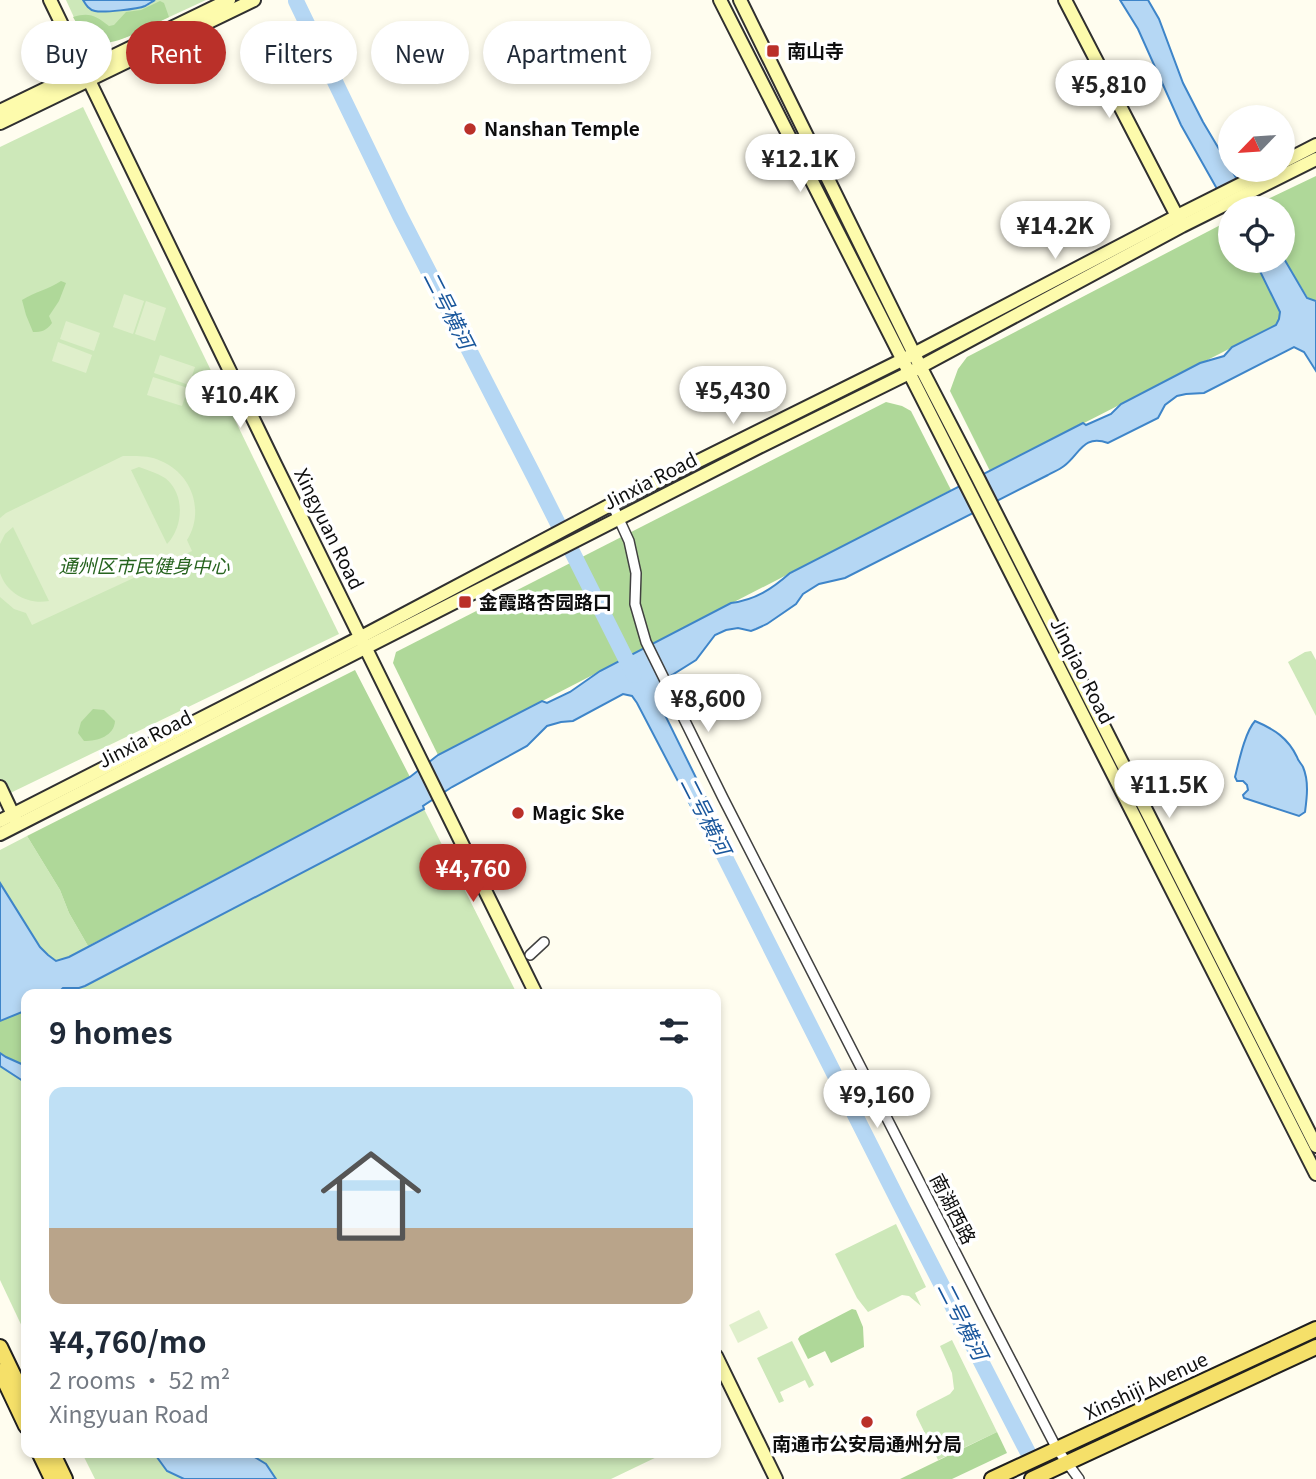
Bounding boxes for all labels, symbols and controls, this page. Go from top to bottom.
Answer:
chip: Buy [21,21,112,84]
chip: Rent [126,21,226,84]
chip: Filters [240,21,357,84]
chip: New [371,21,469,84]
chip: Apartment [483,21,651,84]
place label: 南山寺 [787,36,844,63]
marker: 南山寺 [765,43,781,59]
pin: ¥5,810 [1052,60,1166,120]
text: ¥5,810 [1071,66,1147,100]
north arrow [1218,105,1295,182]
map controls [1218,105,1295,273]
place label: Nanshan Temple [484,114,640,141]
marker: Nanshan Temple [462,121,478,137]
pin: ¥12.1K [743,134,857,194]
text: ¥12.1K [761,140,839,174]
button: locate [1218,196,1295,273]
pin: ¥14.2K [998,202,1112,261]
text: ¥14.2K [1016,207,1094,241]
water label: 二号横河 [417,265,484,357]
pin: ¥5,430 [676,366,790,426]
pin: ¥10.4K [183,370,297,430]
text: ¥5,430 [695,372,771,406]
text: ¥10.4K [201,376,279,410]
street label: Jinxia Road [598,444,701,515]
street label: Xingyuan Road [289,463,371,594]
park label: 通州区市民健身中心 [58,551,230,578]
place label: 金霞路杏园路口 [479,587,612,614]
marker: 金霞路杏园路口 [457,594,473,610]
street label: Jinqiao Road [1045,613,1122,728]
pin: ¥8,600 [651,674,765,734]
text: ¥8,600 [670,680,746,714]
street label: Jinxia Road [93,702,196,773]
pin: ¥11.5K [1112,760,1226,820]
text: ¥11.5K [1130,766,1208,800]
water label: 二号横河 [674,771,741,863]
place label: Magic Ske [532,798,625,825]
marker: Magic Ske [510,805,526,821]
pin: ¥4,760 [416,844,530,904]
text: ¥4,760 [435,850,511,884]
text: 9 homes [49,1009,173,1053]
icon: filters [655,1012,693,1050]
pin: ¥9,160 [820,1070,934,1130]
text: ¥9,160 [839,1076,915,1110]
icon: home [308,1133,434,1259]
street label: 南湖西路 [925,1168,984,1248]
water label: 二号横河 [931,1276,998,1368]
text: ¥4,760/mo [49,1318,207,1362]
street label: Xinshiji Avenue [1079,1344,1212,1425]
text: 2 rooms · 52 m² [49,1362,230,1396]
text: Xingyuan Road [49,1396,209,1430]
marker: 南通市公安局通州分局 [859,1414,875,1430]
place label: 南通市公安局通州分局 [772,1429,962,1456]

